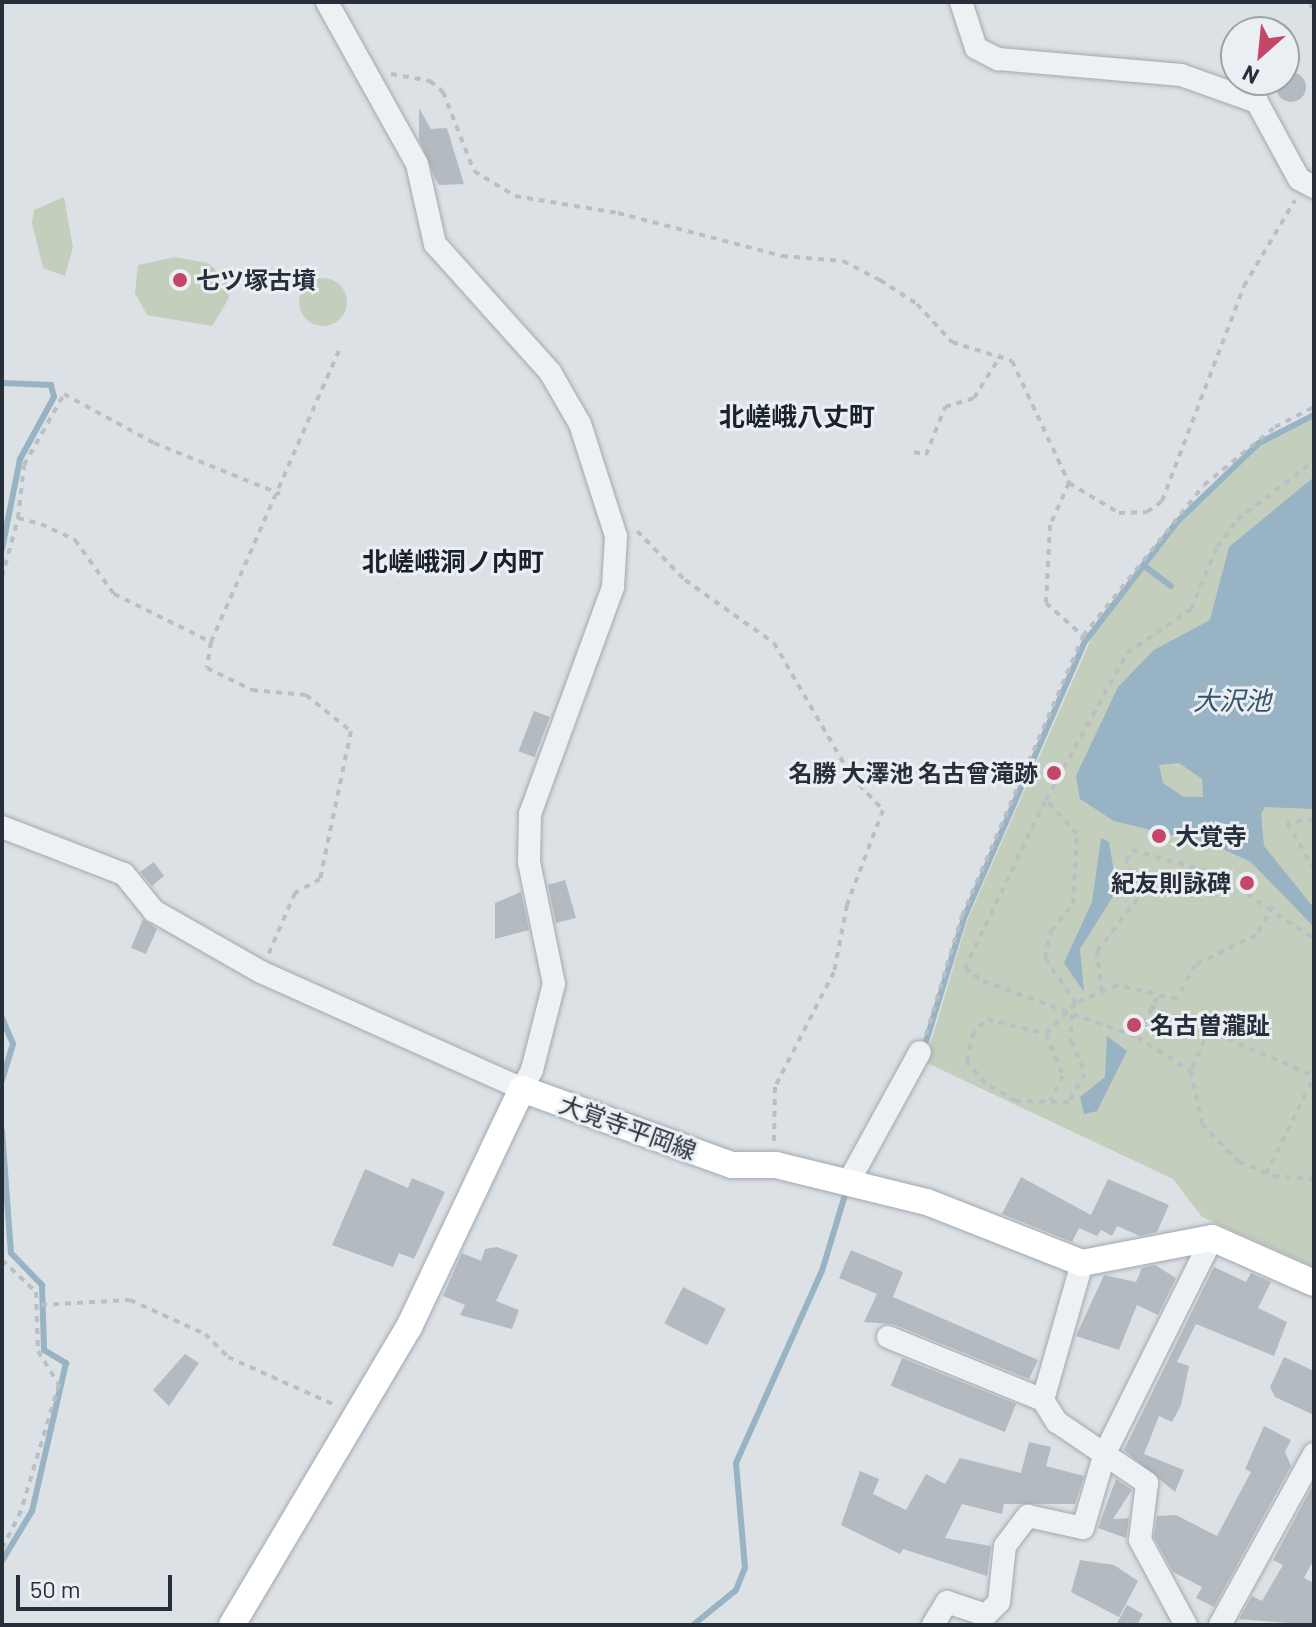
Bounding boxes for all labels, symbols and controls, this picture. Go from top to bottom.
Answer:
north arrow [1220,16,1300,96]
text: N [1238,61,1262,91]
place label: 七ツ塚古墳 [196,266,316,294]
marker: 七ツ塚古墳 [171,271,189,289]
district label: 北嵯峨八丈町 [719,400,875,432]
district label: 北嵯峨洞ノ内町 [362,545,544,577]
water label: 大沢池 [1193,684,1271,716]
place label: 名勝 大澤池 名古曾滝跡 [788,759,1038,787]
marker: 名勝 大澤池 名古曾滝跡 [1045,764,1063,782]
place label: 大覚寺 [1175,822,1247,850]
marker: 大覚寺 [1150,827,1168,845]
place label: 紀友則詠碑 [1111,869,1231,897]
marker: 紀友則詠碑 [1238,874,1256,892]
place label: 名古曽瀧趾 [1150,1011,1270,1039]
marker: 名古曽瀧趾 [1125,1016,1143,1034]
street label: 大覚寺平岡線 [555,1089,701,1165]
scale bar [20,1559,176,1609]
text: 50 m [30,1574,81,1603]

